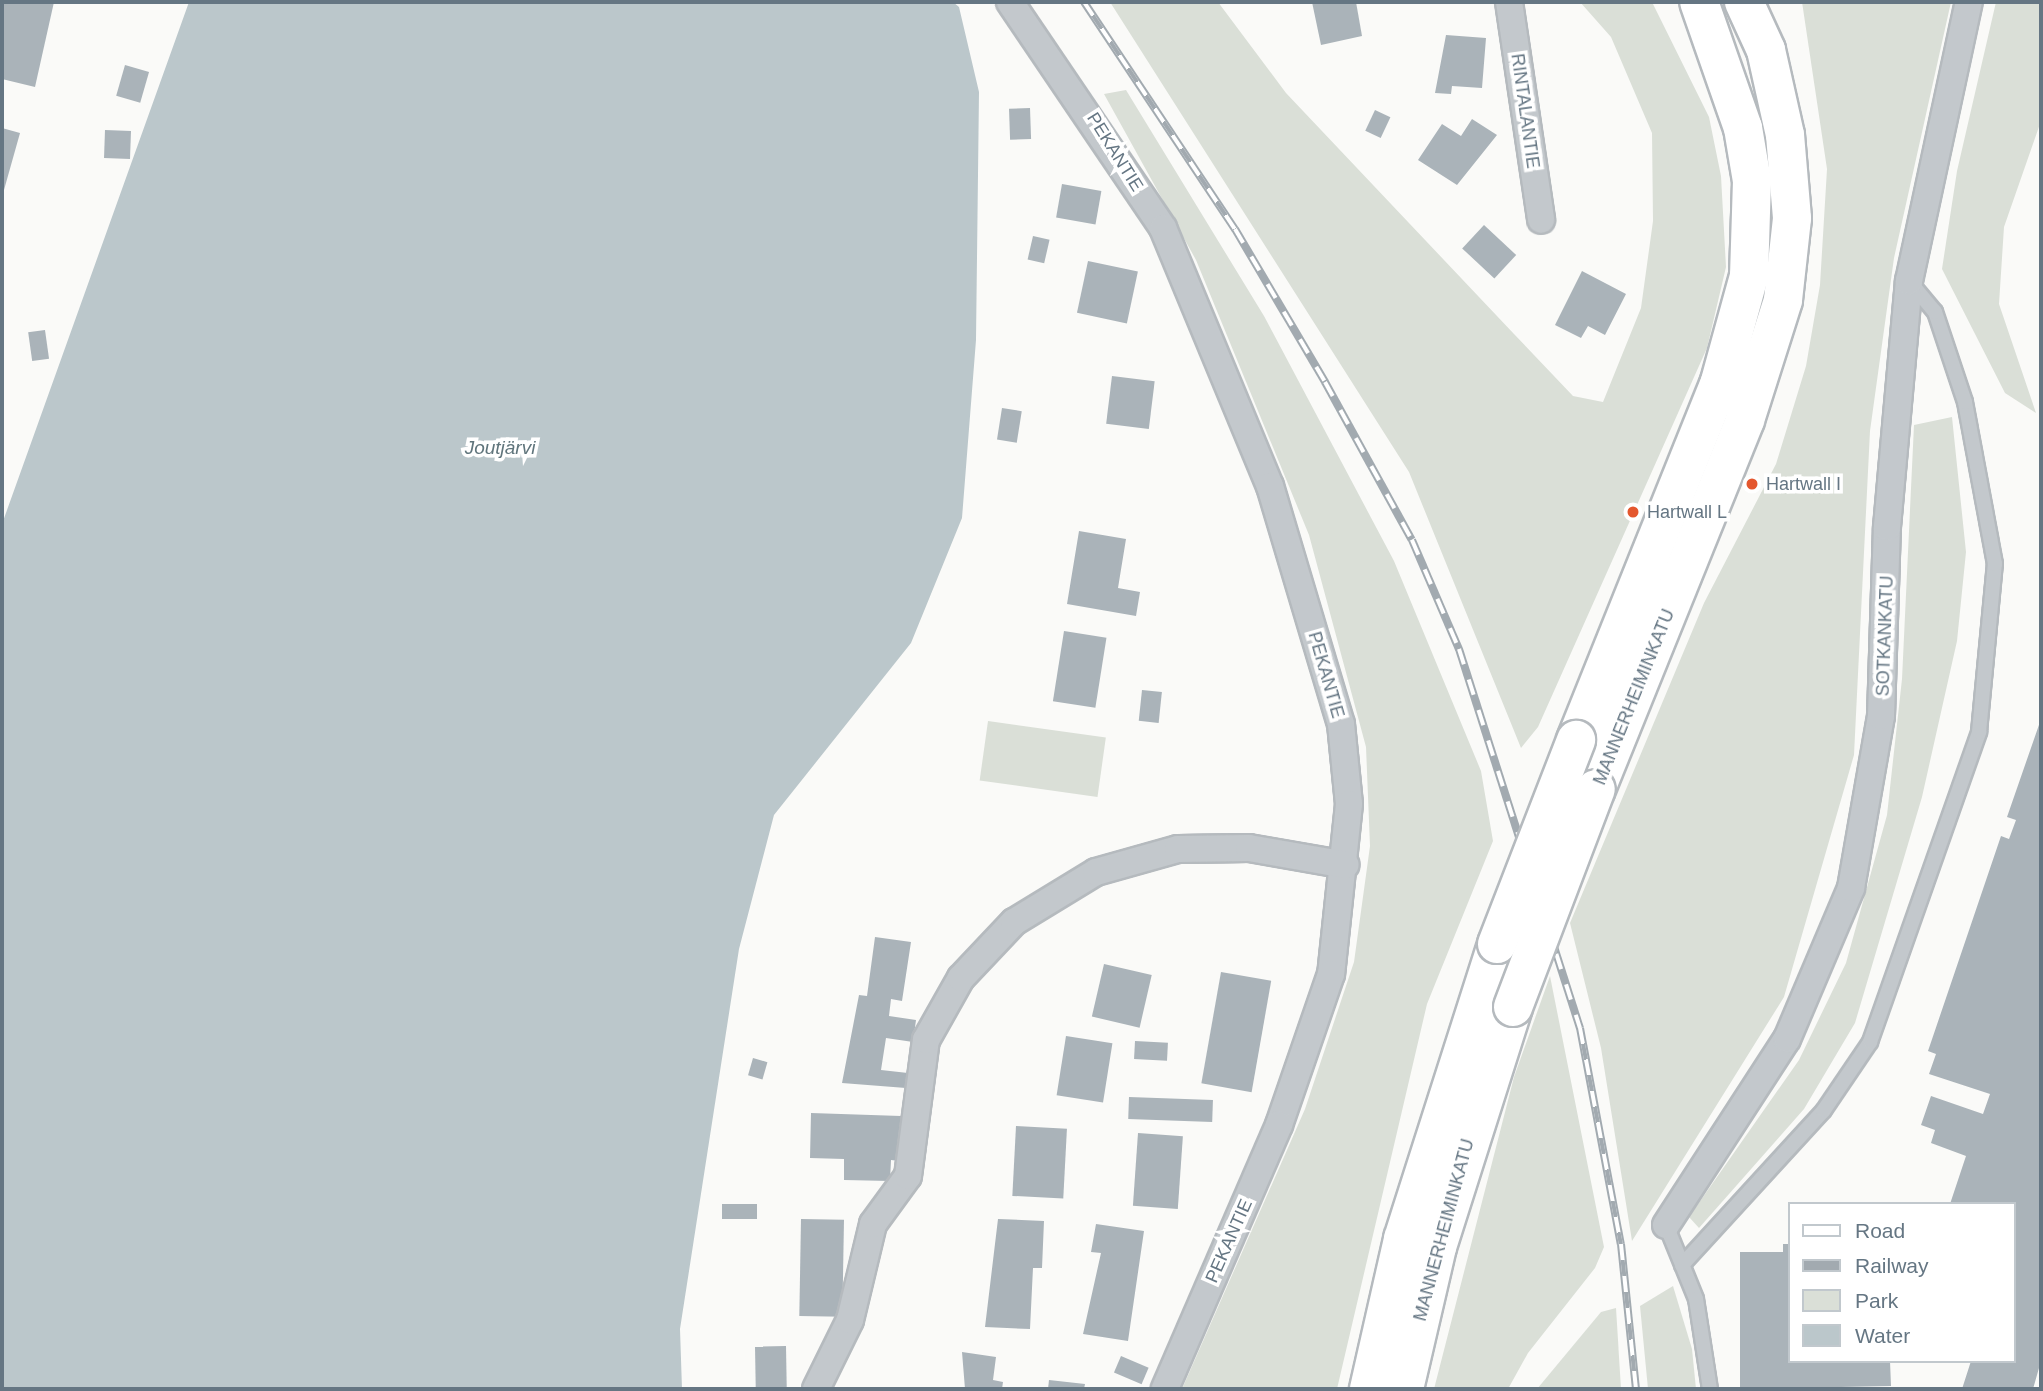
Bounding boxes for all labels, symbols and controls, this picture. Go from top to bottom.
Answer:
street label: RINTALANTIE [1506,52,1544,170]
street label: PEKANTIE [1082,109,1148,195]
water label: Joutjärvi [465,437,535,459]
place label: Hartwall I [1766,473,1841,495]
marker: Hartwall I [1744,476,1760,492]
place label: Hartwall L [1647,501,1727,523]
marker: Hartwall L [1625,504,1641,520]
street label: SOTKANKATU [1872,575,1898,697]
street label: MANNERHEIMINKATU [1589,606,1679,788]
street label: PEKANTIE [1303,629,1349,721]
street label: MANNERHEIMINKATU [1409,1137,1479,1323]
street label: PEKANTIE [1201,1196,1257,1286]
legend [1787,1202,2015,1363]
text: Road [1855,1219,1905,1242]
text: Railway [1855,1254,1929,1277]
text: Park [1855,1289,1898,1312]
text: Water [1855,1324,1910,1347]

